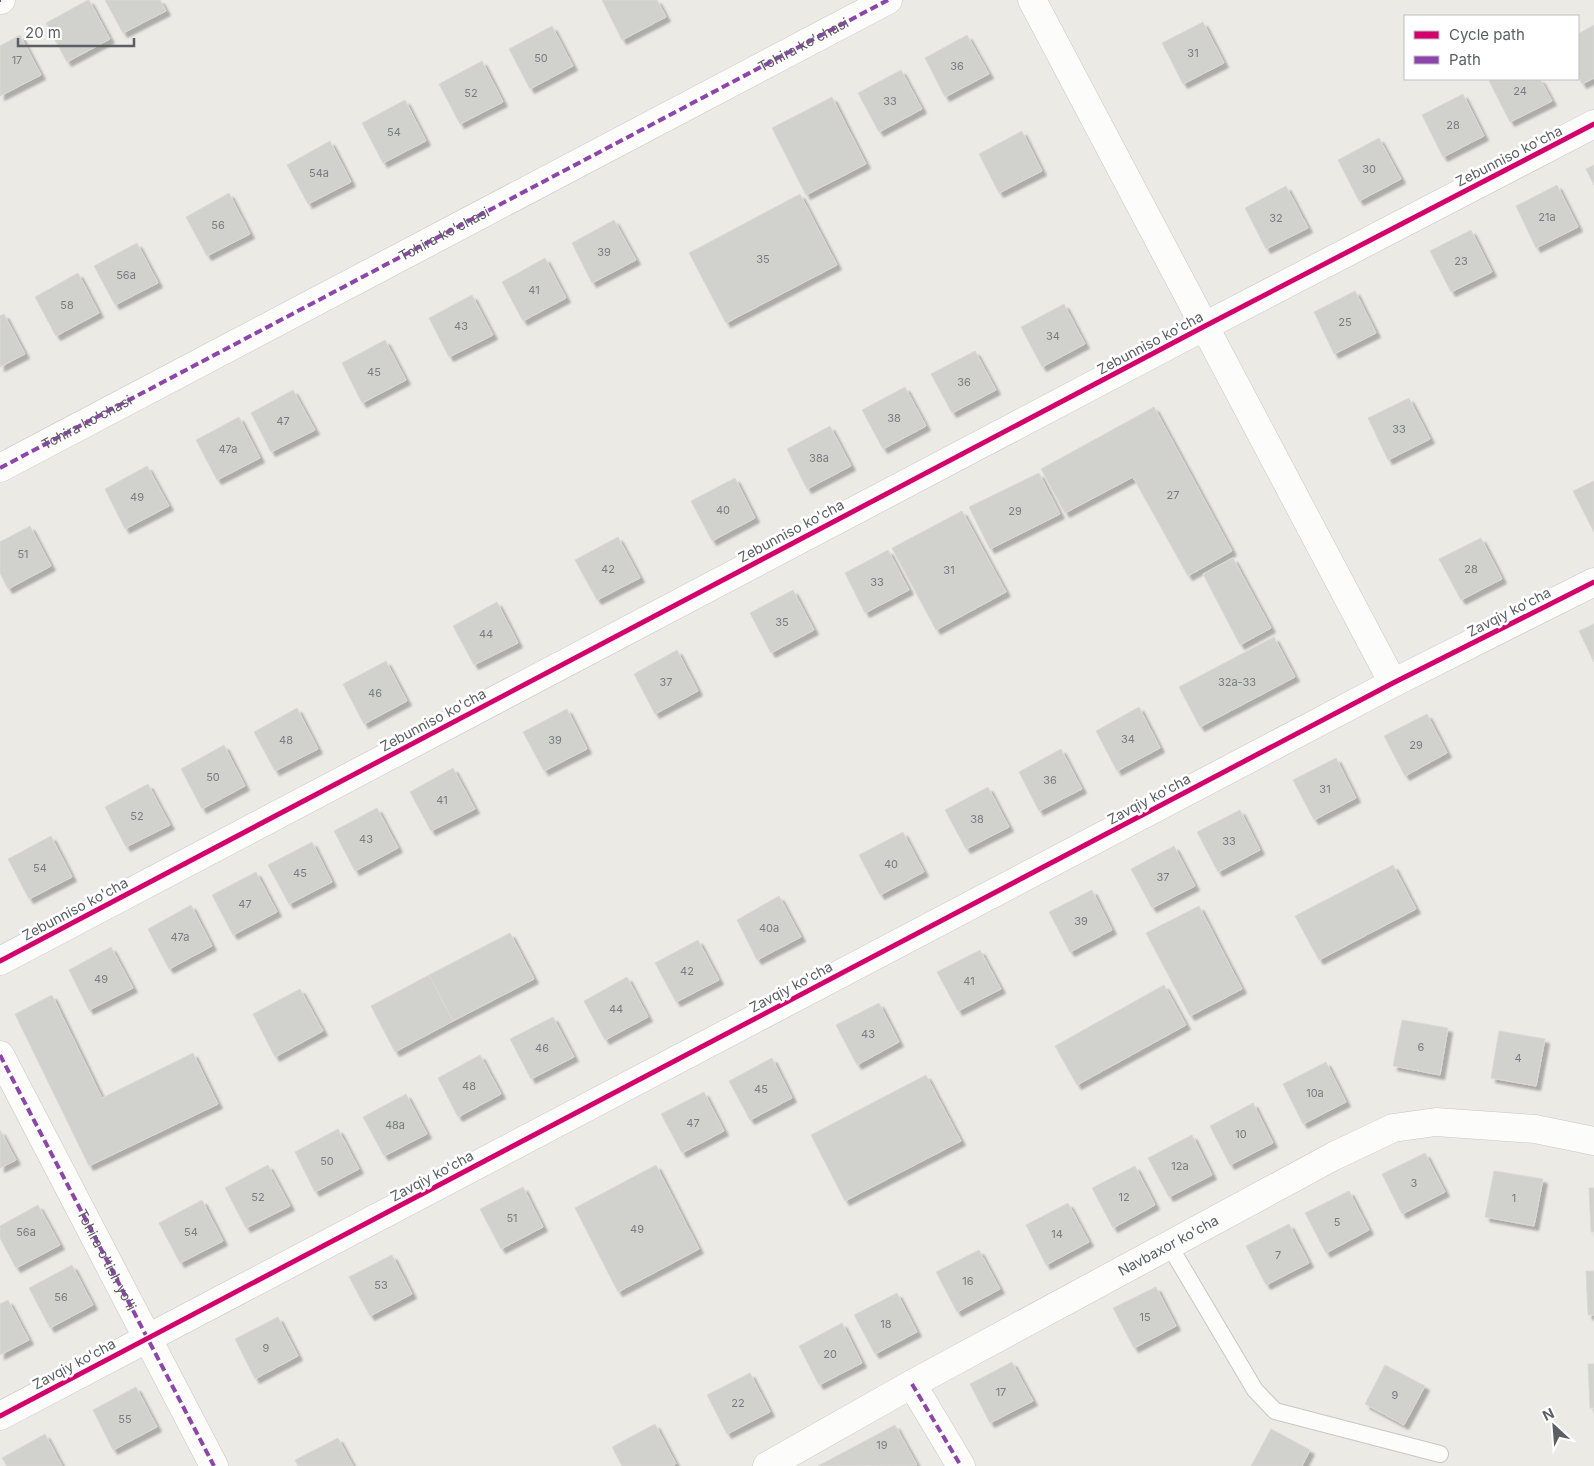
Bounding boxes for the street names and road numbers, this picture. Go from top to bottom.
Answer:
street label: Tohira ko'chasi [755,13,851,75]
street label: Zebunniso ko'cha [1453,121,1565,190]
street label: Tohira ko'chasi [396,203,492,264]
street label: Zebunniso ko'cha [1094,308,1205,378]
street label: Tohira ko'chasi [38,391,135,453]
street label: Zebunniso ko'cha [735,496,846,566]
street label: Zavqiy ko'cha [1464,583,1553,640]
street label: Zebunniso ko'cha [377,685,488,755]
street label: Zavqiy ko'cha [1104,770,1193,828]
street label: Zebunniso ko'cha [19,874,130,944]
street label: Zavqiy ko'cha [746,958,835,1016]
street label: Zavqiy ko'cha [387,1147,476,1205]
street label: Tohira o'tish yo'li [74,1206,141,1313]
street label: Navbaxor ko'cha [1115,1211,1221,1279]
street label: Zavqiy ko'cha [29,1335,118,1393]

